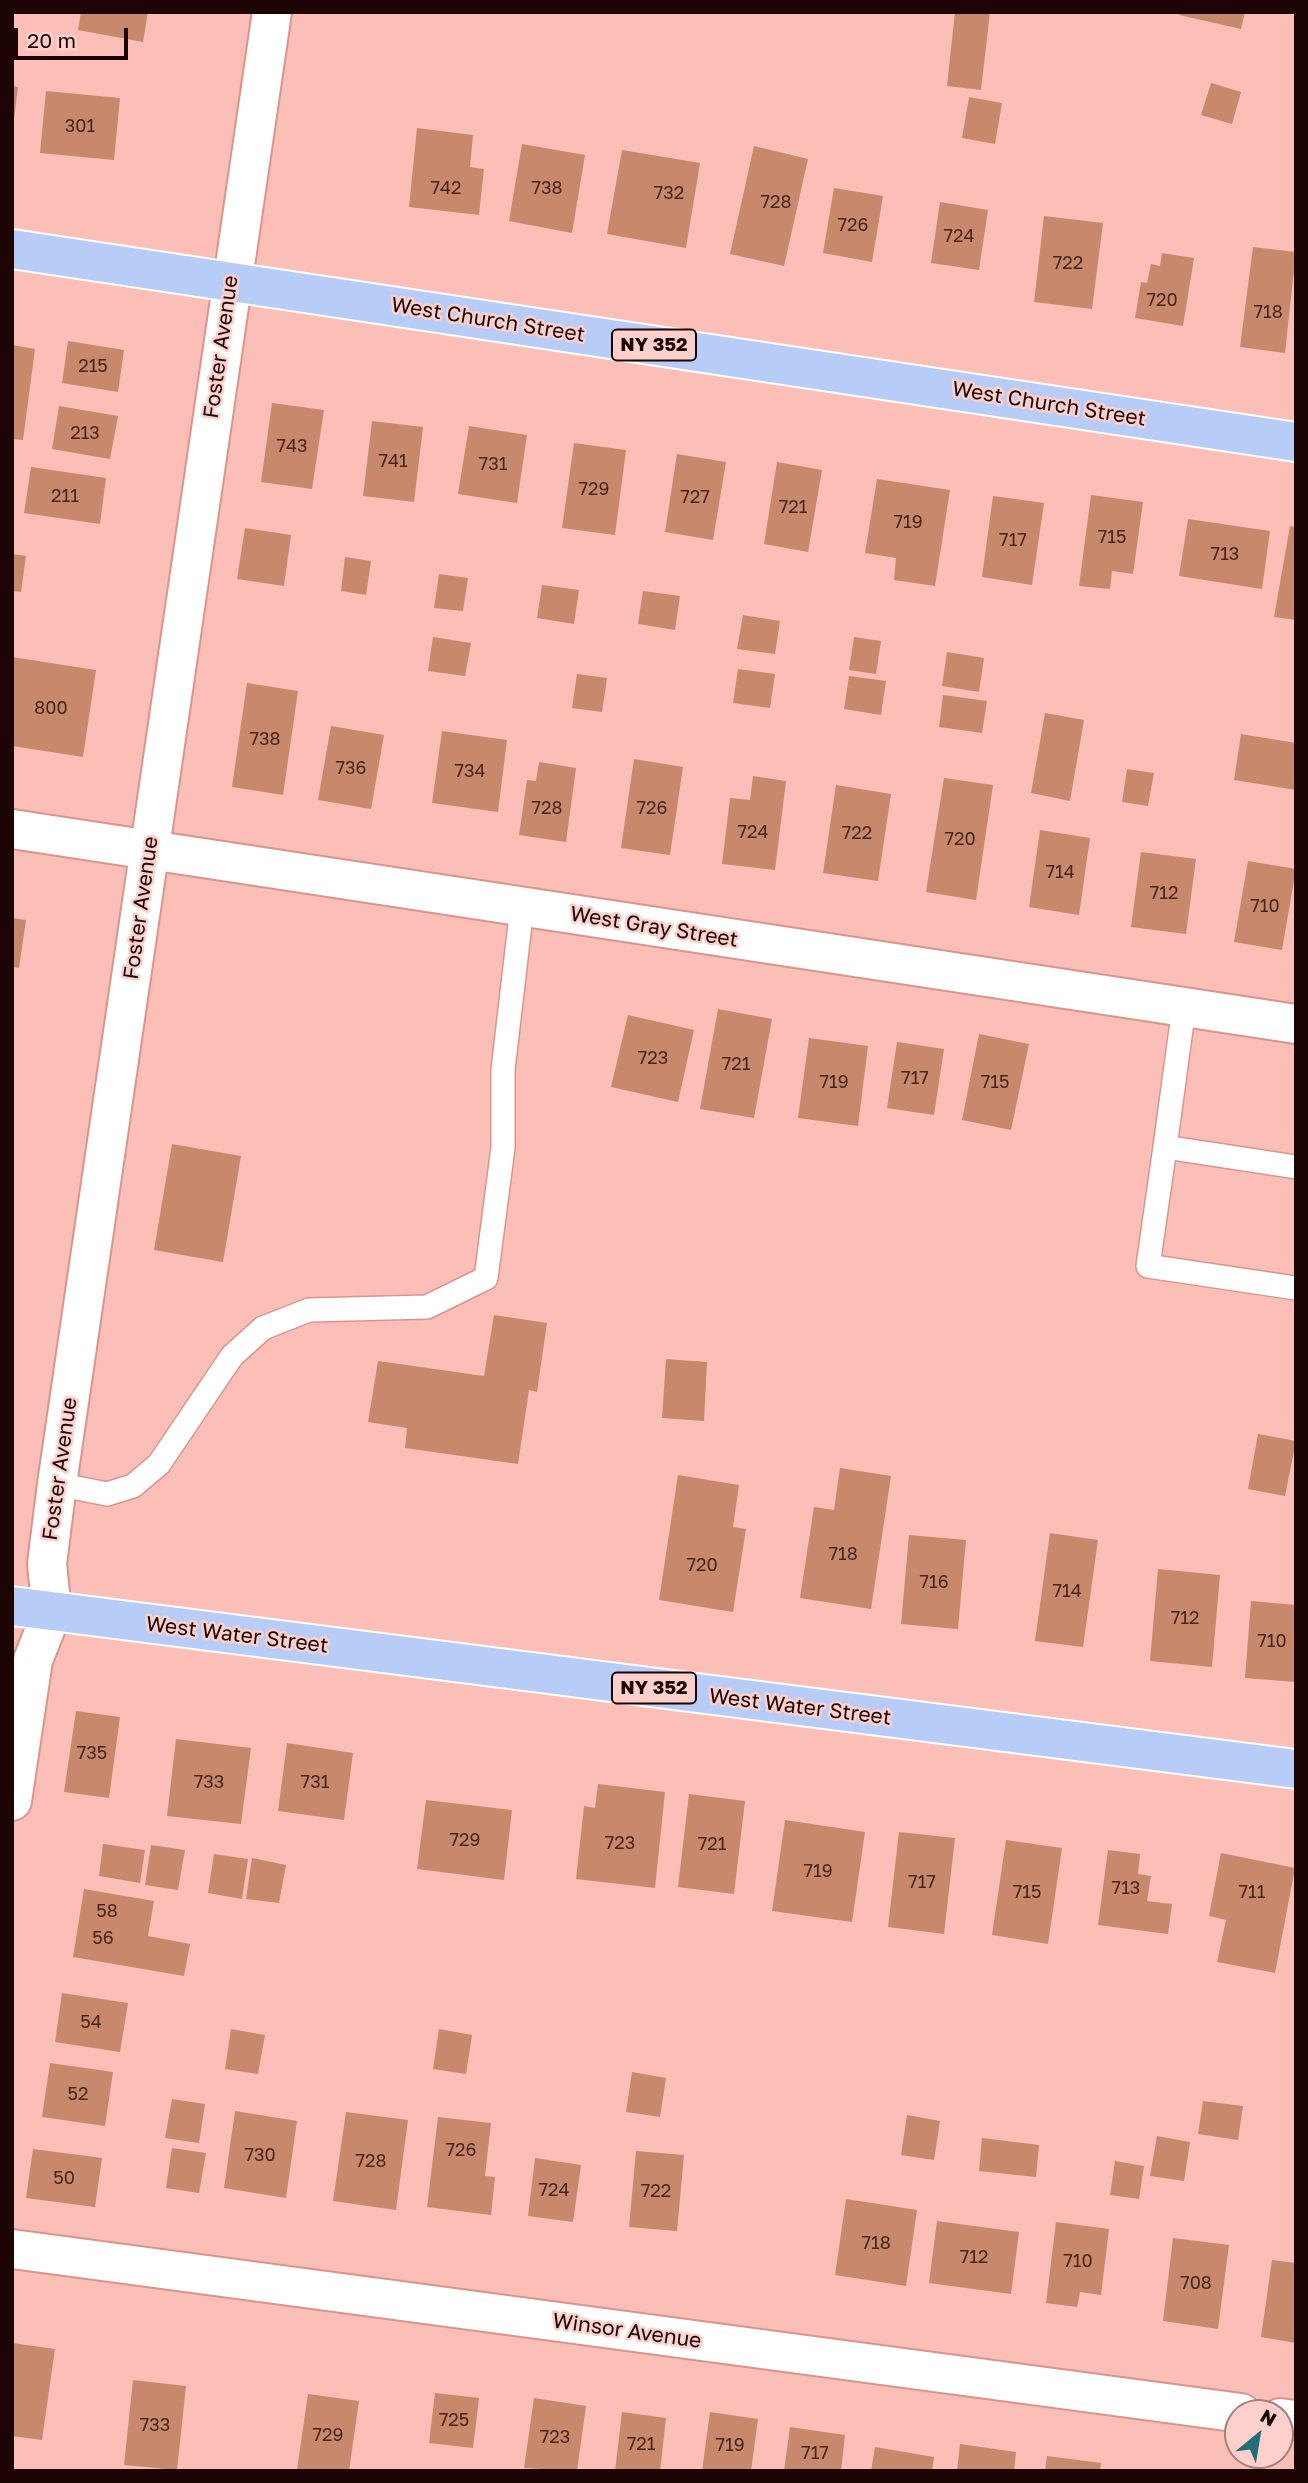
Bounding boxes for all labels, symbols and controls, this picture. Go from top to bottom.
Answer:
scale bar [18,14,131,58]
text: 20 m [27,27,76,53]
house number: 301 [65,115,95,137]
house number: 742 [431,177,461,199]
house number: 738 [531,177,563,199]
house number: 732 [654,182,684,204]
house number: 728 [761,191,791,213]
house number: 726 [838,214,868,236]
house number: 724 [944,225,974,247]
house number: 722 [1053,252,1083,274]
street label: Foster Avenue [198,274,244,420]
house number: 720 [1146,289,1178,311]
street label: West Church Street [389,292,587,348]
house number: 718 [1253,301,1283,323]
road number: NY 352 [612,330,696,360]
house number: 215 [78,355,108,377]
street label: West Church Street [950,376,1148,432]
house number: 213 [70,422,100,444]
house number: 743 [276,435,308,457]
house number: 741 [378,450,408,472]
house number: 731 [479,453,507,475]
house number: 729 [579,478,609,500]
house number: 211 [51,485,79,507]
house number: 727 [680,486,710,508]
house number: 721 [779,496,807,518]
house number: 719 [893,511,923,533]
house number: 715 [1098,526,1126,548]
house number: 717 [999,529,1027,551]
house number: 713 [1211,543,1239,565]
house number: 800 [34,697,68,719]
house number: 738 [249,728,281,750]
house number: 736 [336,757,366,779]
house number: 734 [454,760,486,782]
house number: 728 [532,797,562,819]
house number: 726 [637,797,667,819]
house number: 724 [738,821,768,843]
house number: 722 [842,822,872,844]
house number: 720 [944,828,976,850]
street label: Foster Avenue [118,835,164,981]
house number: 714 [1045,861,1075,883]
house number: 712 [1150,882,1178,904]
house number: 710 [1250,895,1280,917]
street label: West Gray Street [568,901,740,953]
house number: 723 [638,1047,668,1069]
house number: 721 [722,1053,750,1075]
house number: 717 [901,1067,929,1089]
house number: 719 [819,1071,849,1093]
house number: 715 [981,1071,1009,1093]
street label: Foster Avenue [37,1396,83,1542]
house number: 718 [828,1543,858,1565]
house number: 720 [686,1554,718,1576]
house number: 716 [919,1571,949,1593]
house number: 714 [1052,1580,1082,1602]
house number: 712 [1171,1607,1199,1629]
street label: West Water Street [144,1611,330,1659]
house number: 710 [1257,1630,1287,1652]
road number: NY 352 [612,1672,696,1704]
street label: West Water Street [707,1683,893,1731]
house number: 735 [77,1742,107,1764]
house number: 733 [194,1771,224,1793]
house number: 731 [301,1771,329,1793]
house number: 729 [450,1829,480,1851]
house number: 723 [605,1832,635,1854]
house number: 721 [698,1833,726,1855]
house number: 719 [803,1860,833,1882]
house number: 717 [908,1871,936,1893]
house number: 713 [1112,1877,1140,1899]
house number: 715 [1013,1881,1041,1903]
house number: 711 [1239,1881,1265,1903]
house number: 58 [96,1900,118,1922]
house number: 56 [92,1927,114,1949]
house number: 54 [80,2011,102,2033]
house number: 52 [68,2083,88,2105]
house number: 726 [446,2139,476,2161]
house number: 730 [244,2144,276,2166]
house number: 728 [356,2150,386,2172]
house number: 50 [53,2167,75,2189]
house number: 724 [539,2179,569,2201]
house number: 722 [641,2180,671,2202]
house number: 718 [861,2232,891,2254]
house number: 712 [960,2246,988,2268]
house number: 710 [1063,2250,1093,2272]
house number: 708 [1180,2272,1212,2294]
street label: Winsor Avenue [551,2308,703,2354]
north arrow [1224,2399,1294,2469]
text: N [1257,2404,1281,2431]
house number: 725 [439,2409,469,2431]
house number: 733 [140,2414,170,2436]
house number: 729 [313,2424,343,2446]
house number: 723 [540,2426,570,2448]
house number: 721 [627,2433,655,2455]
house number: 719 [715,2434,745,2456]
house number: 717 [801,2442,829,2464]

